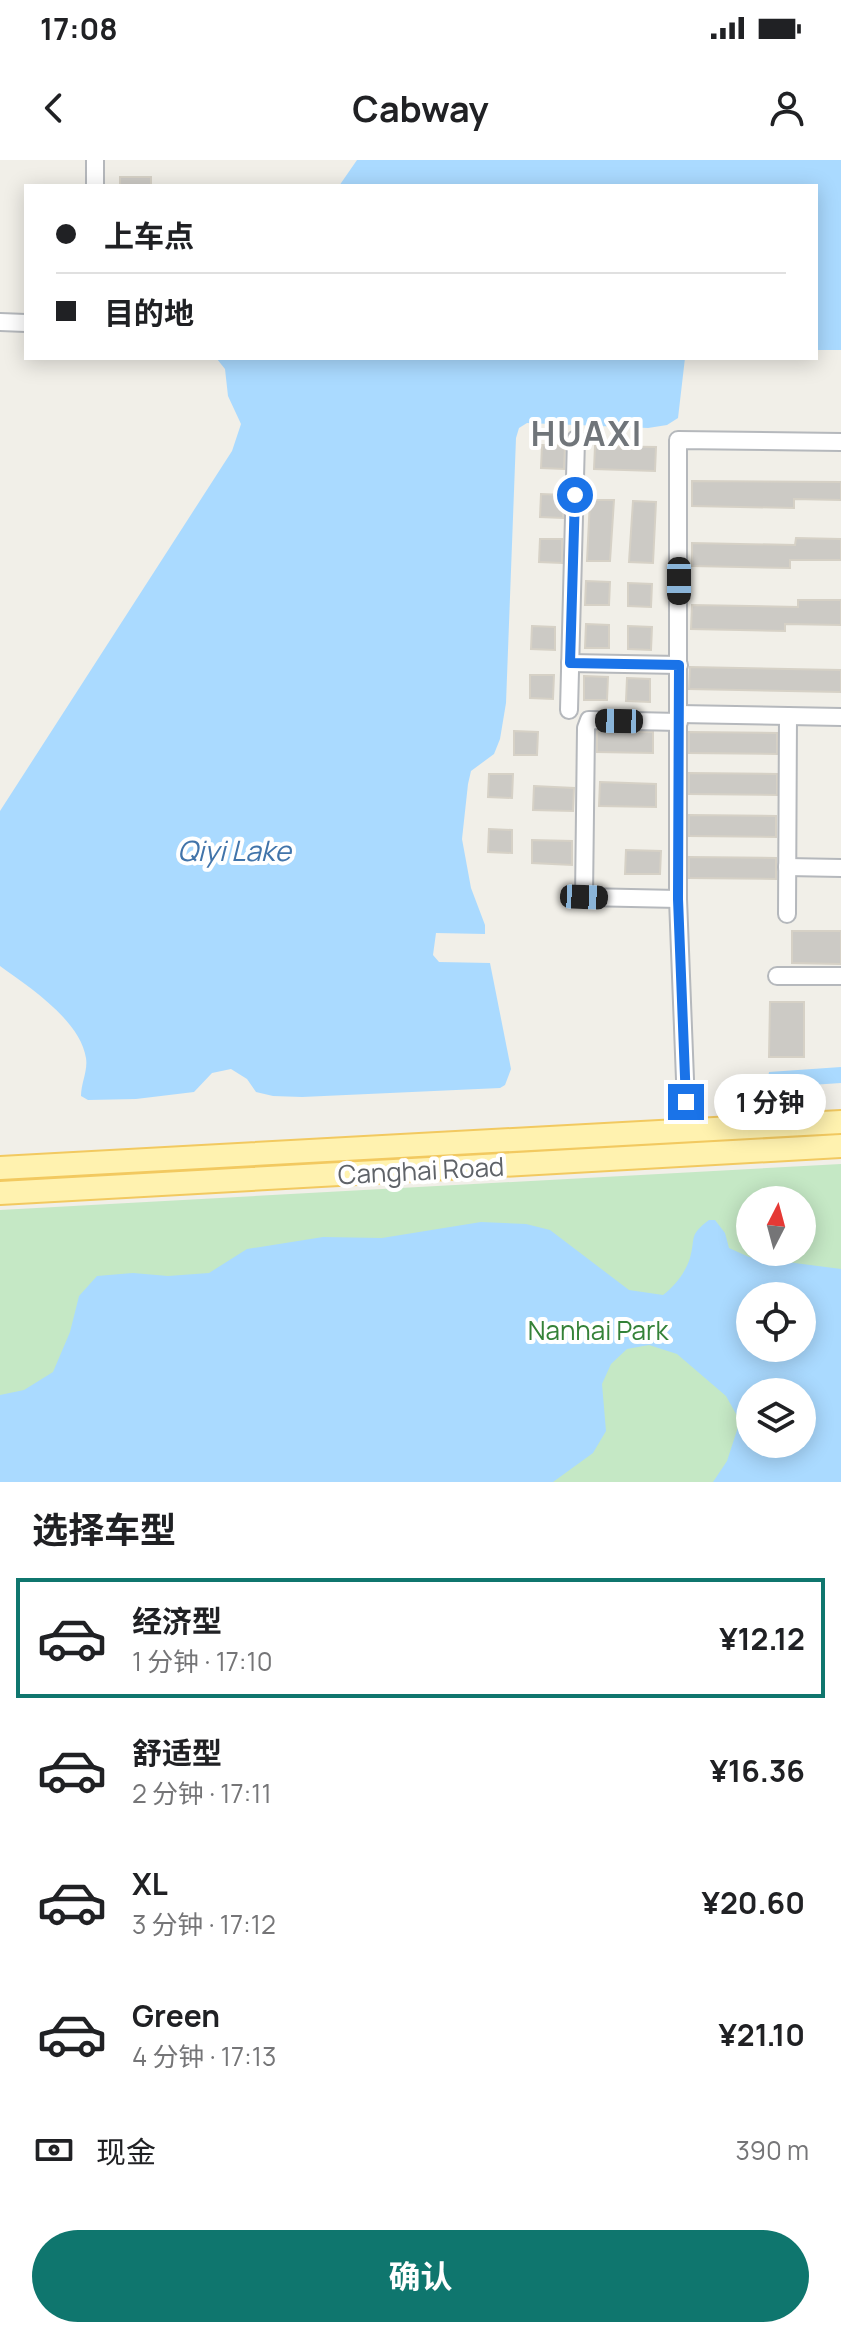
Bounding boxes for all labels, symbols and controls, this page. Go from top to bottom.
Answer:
text: 17:08 [40,8,118,49]
text: Cabway [352,84,489,133]
icon: back [32,86,76,130]
icon: person [765,86,809,130]
text: 上车点 [104,215,194,256]
text: 目的地 [104,292,194,333]
district label: HUAXI [531,410,643,456]
route start [557,477,593,513]
car [667,557,691,605]
car [595,709,643,733]
water label: Qiyi Lake [177,831,292,869]
car [560,884,608,910]
callout: 1 分钟 [714,1074,826,1130]
route end [668,1084,704,1120]
text: 1 分钟 [736,1084,804,1120]
street label: Canghai Road [337,1148,505,1192]
north arrow [736,1186,816,1266]
map controls [736,1186,816,1458]
button: locate [736,1282,816,1362]
park label: Nanhai Park [528,1312,669,1348]
button: layers [736,1378,816,1458]
text: 选择车型 [32,1505,176,1554]
text: 经济型 [132,1600,222,1641]
icon: car [36,1602,108,1674]
text: ¥12.12 [719,1618,805,1659]
text: 1 分钟 · 17:10 [132,1643,273,1679]
text: 舒适型 [132,1732,222,1773]
icon: car [36,1734,108,1806]
text: ¥16.36 [710,1750,805,1791]
text: 2 分钟 · 17:11 [132,1775,272,1811]
text: XL [132,1863,168,1904]
icon: car [36,1866,108,1938]
text: ¥20.60 [702,1882,805,1923]
text: 3 分钟 · 17:12 [132,1906,276,1942]
text: Green [132,1995,220,2036]
icon: car [36,1998,108,2070]
text: ¥21.10 [718,2014,805,2055]
text: 4 分钟 · 17:13 [132,2038,276,2074]
icon: cash [32,2128,76,2172]
text: 现金 [96,2131,156,2172]
text: 390 m [735,2132,809,2168]
button: 确认 [32,2230,809,2322]

